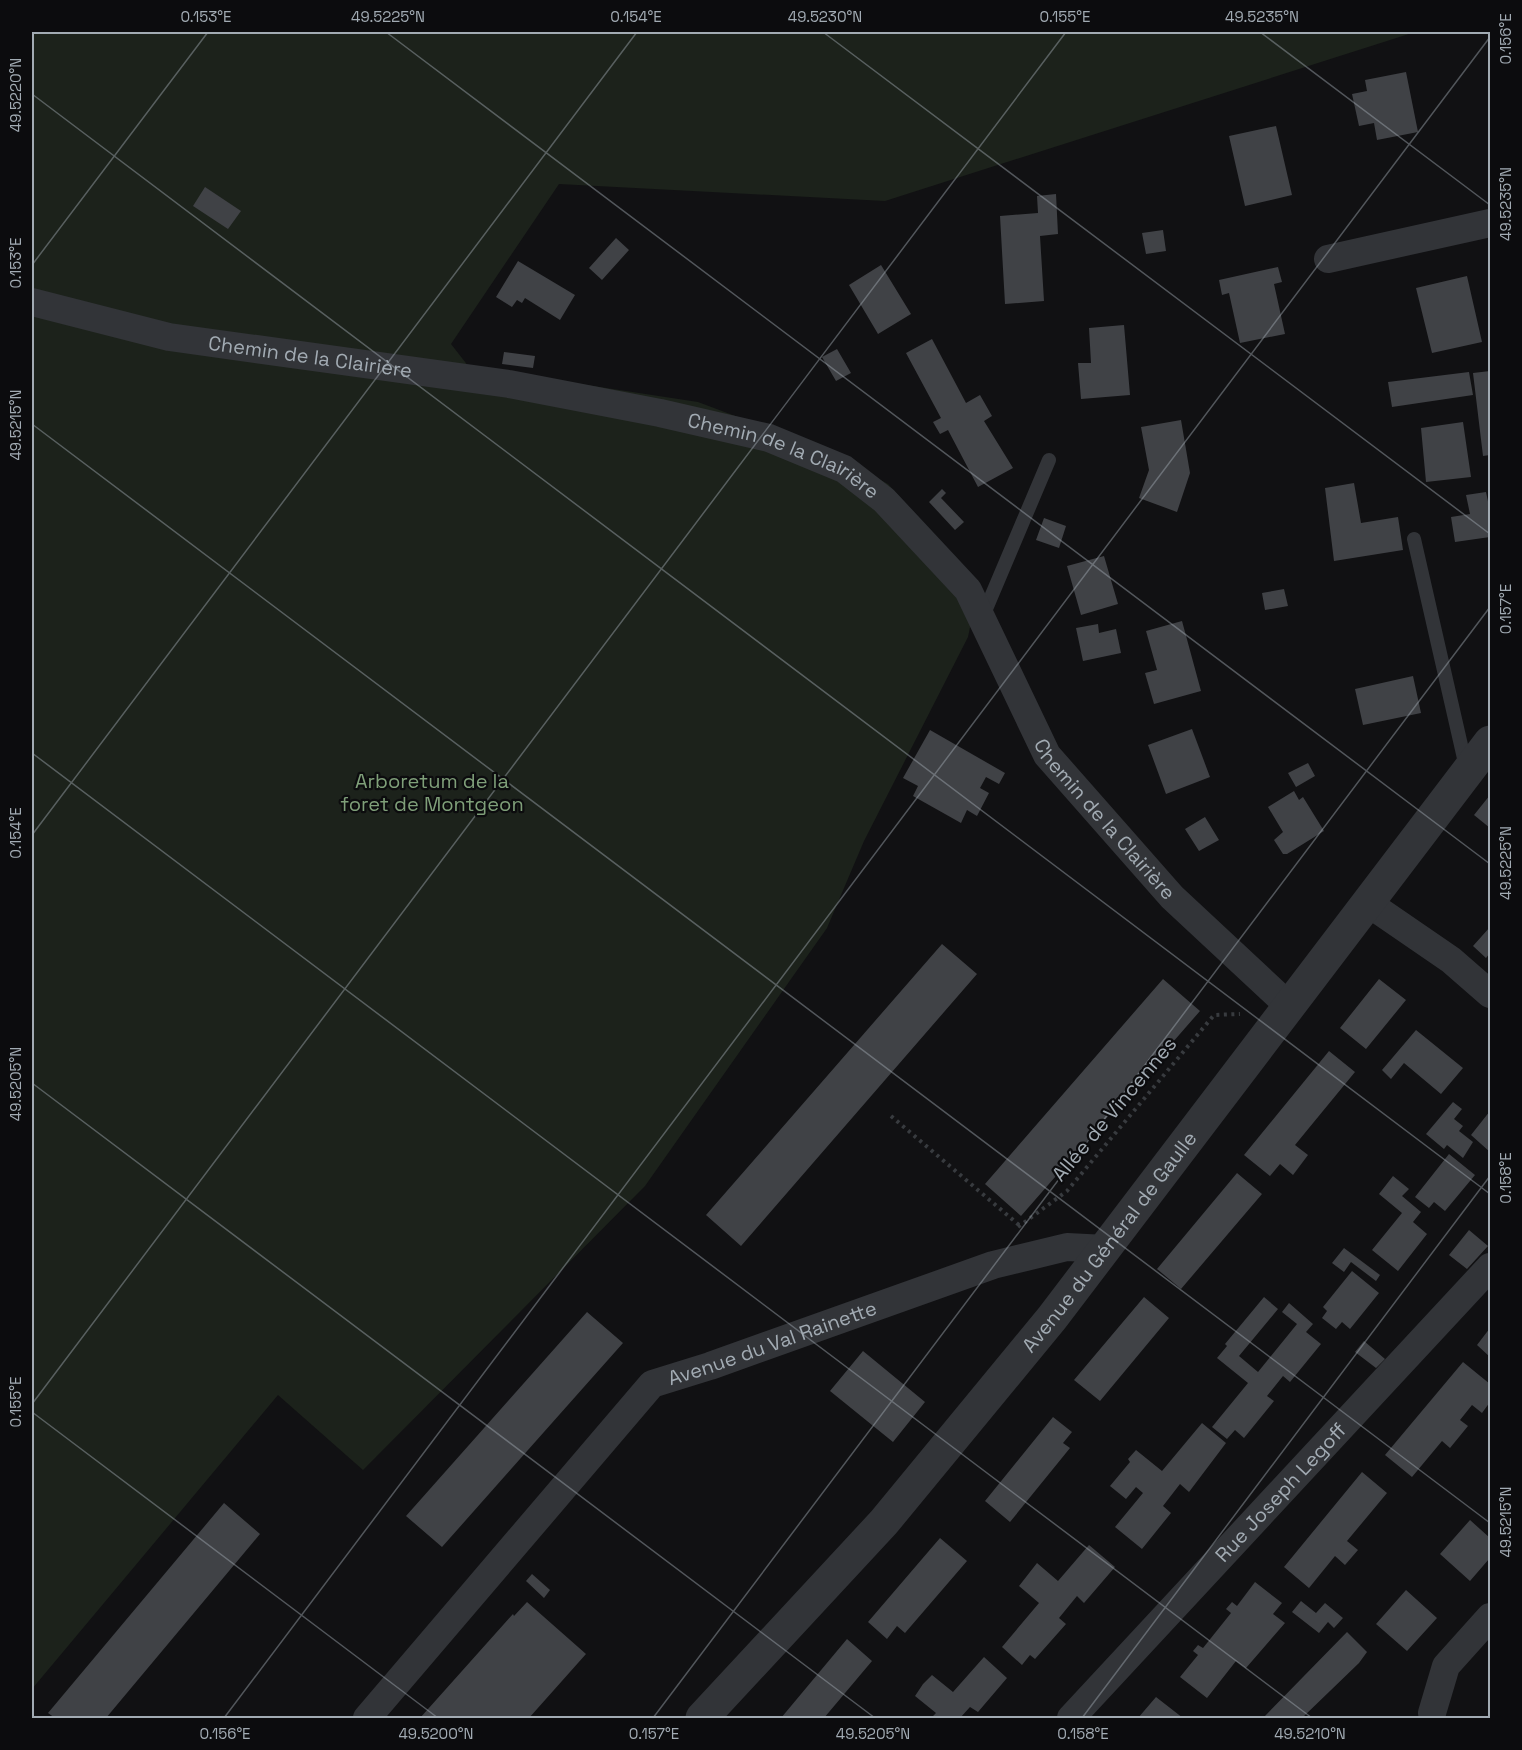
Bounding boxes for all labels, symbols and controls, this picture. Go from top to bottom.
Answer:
text: 0.153°E [180,7,232,26]
text: 49.5225°N [351,7,425,26]
text: 0.154°E [610,7,662,26]
text: 49.5230°N [788,7,862,26]
text: 0.155°E [1040,7,1090,26]
text: 49.5235°N [1225,7,1299,26]
text: 0.156°E [1496,13,1515,65]
text: 49.5220°N [6,58,25,132]
text: 49.5235°N [1496,167,1515,241]
text: 0.153°E [6,237,25,289]
street label: Chemin de la Clairière [207,330,414,383]
text: 49.5215°N [6,389,25,461]
street label: Chemin de la Clairière [685,407,885,505]
text: 0.157°E [1496,584,1515,634]
street label: Chemin de la Clairière [1028,734,1181,905]
park label: Arboretum de la foret de Montgeon [340,768,524,817]
text: 0.154°E [6,807,25,859]
text: 49.5225°N [1496,826,1515,900]
street label: Allée de Vincennes [1046,1031,1182,1187]
text: 49.5205°N [6,1047,25,1121]
street label: Avenue du Général de Gaulle [1016,1126,1202,1358]
text: 0.158°E [1496,1152,1515,1204]
street label: Avenue du Val Rainette [664,1295,880,1391]
text: 0.155°E [6,1377,25,1427]
street label: Rue Joseph Legoff [1209,1417,1352,1568]
text: 49.5215°N [1496,1486,1515,1558]
text: 0.156°E [199,1724,251,1743]
text: 49.5200°N [398,1724,474,1743]
text: 0.157°E [629,1724,679,1743]
text: 49.5205°N [836,1724,910,1743]
text: 0.158°E [1057,1724,1109,1743]
text: 49.5210°N [1274,1724,1346,1743]

